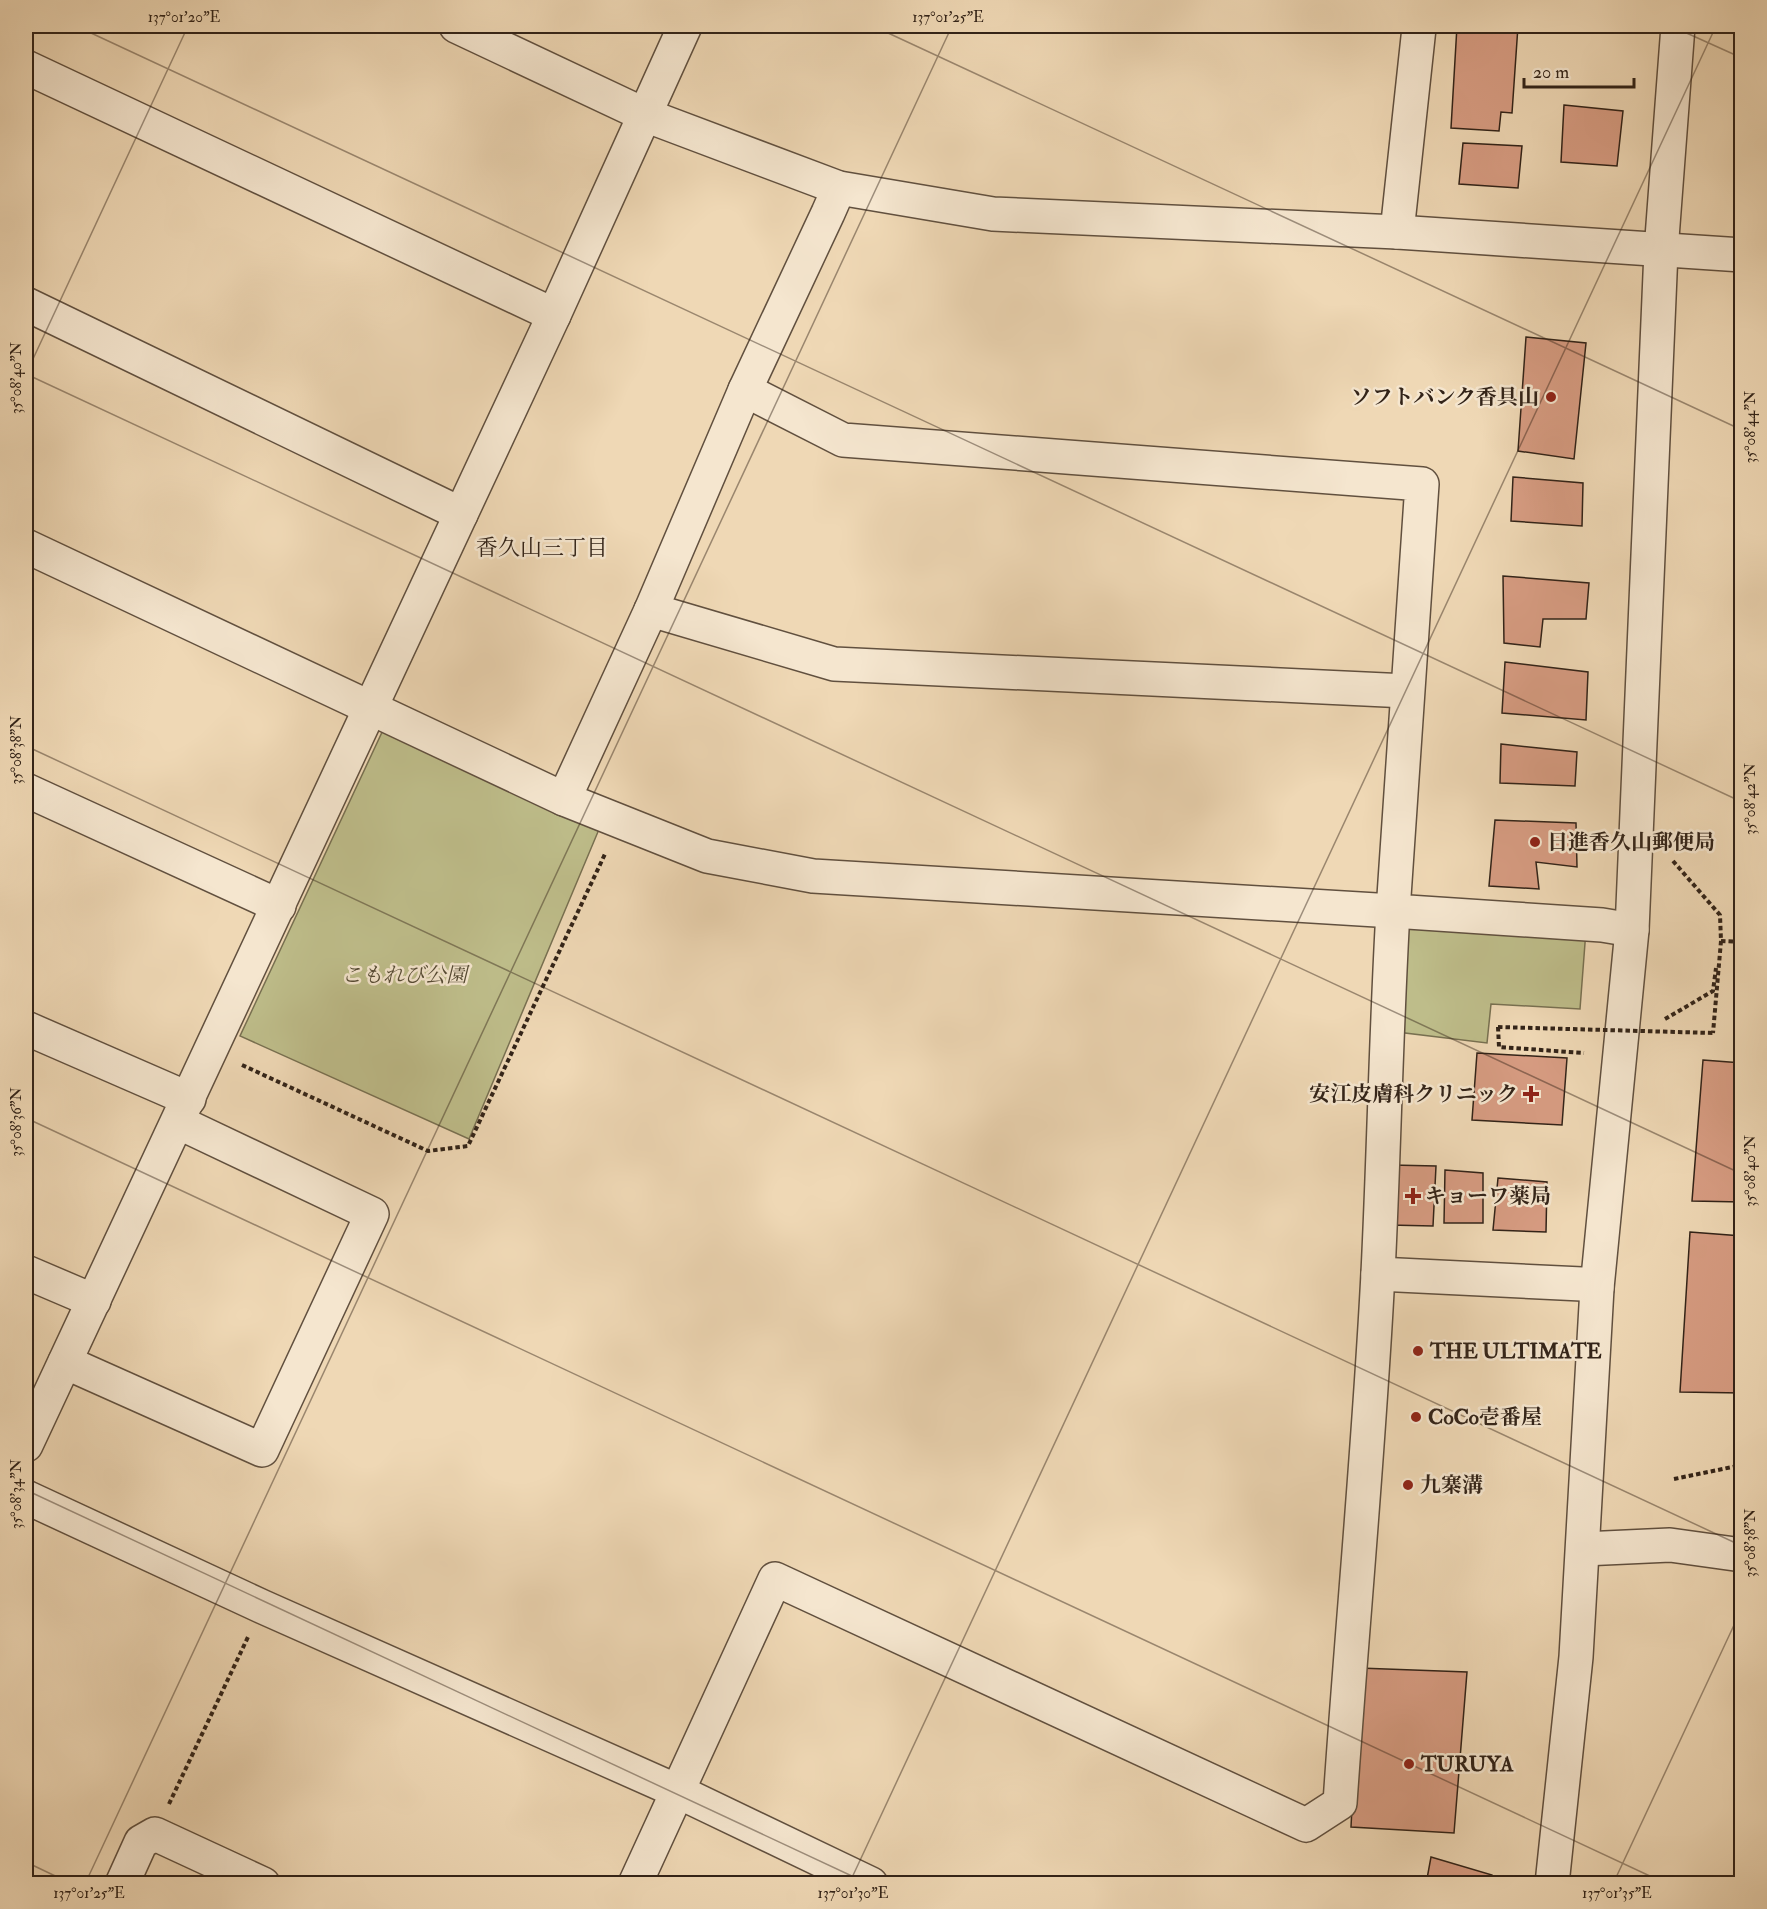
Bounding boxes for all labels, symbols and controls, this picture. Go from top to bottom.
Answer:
text: 137°01'20"E [148,8,221,27]
text: 137°01'25"E [912,8,984,27]
scale bar [1524,51,1634,89]
text: 20 m [1533,61,1569,84]
text: 35°08'40"N [7,341,26,414]
place label: ソフトバンク香具山 [1351,384,1539,411]
marker: ソフトバンク香具山 [1544,390,1558,404]
text: 35°08'44"N [1741,390,1760,463]
district label: 香久山三丁目 [476,534,608,562]
text: 35°08'38"N [7,715,26,785]
text: 35°08'42"N [1741,762,1760,835]
place label: 日進香久山郵便局 [1547,829,1715,856]
marker: 日進香久山郵便局 [1528,835,1542,849]
park label: こもれび公園 [341,962,470,989]
place label: 安江皮膚科クリニック [1309,1081,1518,1108]
marker: 安江皮膚科クリニック [1522,1085,1540,1103]
text: 35°08'36"N [7,1087,26,1157]
text: 35°08'40"N [1741,1134,1760,1207]
place label: キョーワ薬局 [1425,1183,1551,1210]
marker: キョーワ薬局 [1406,1189,1420,1203]
place label: THE ULTIMATE [1429,1338,1602,1365]
marker: THE ULTIMATE [1411,1344,1425,1358]
place label: CoCo壱番屋 [1428,1404,1542,1431]
marker: CoCo壱番屋 [1409,1410,1423,1424]
text: 35°08'34"N [7,1458,26,1529]
place label: 九寨溝 [1420,1472,1483,1499]
marker: 九寨溝 [1401,1478,1415,1492]
text: 35°08'38"N [1741,1508,1760,1578]
place label: TURUYA [1420,1751,1514,1778]
marker: TURUYA [1402,1757,1416,1771]
text: 137°01'25"E [53,1884,125,1903]
text: 137°01'30"E [818,1884,889,1903]
text: 137°01'35"E [1582,1884,1652,1903]

